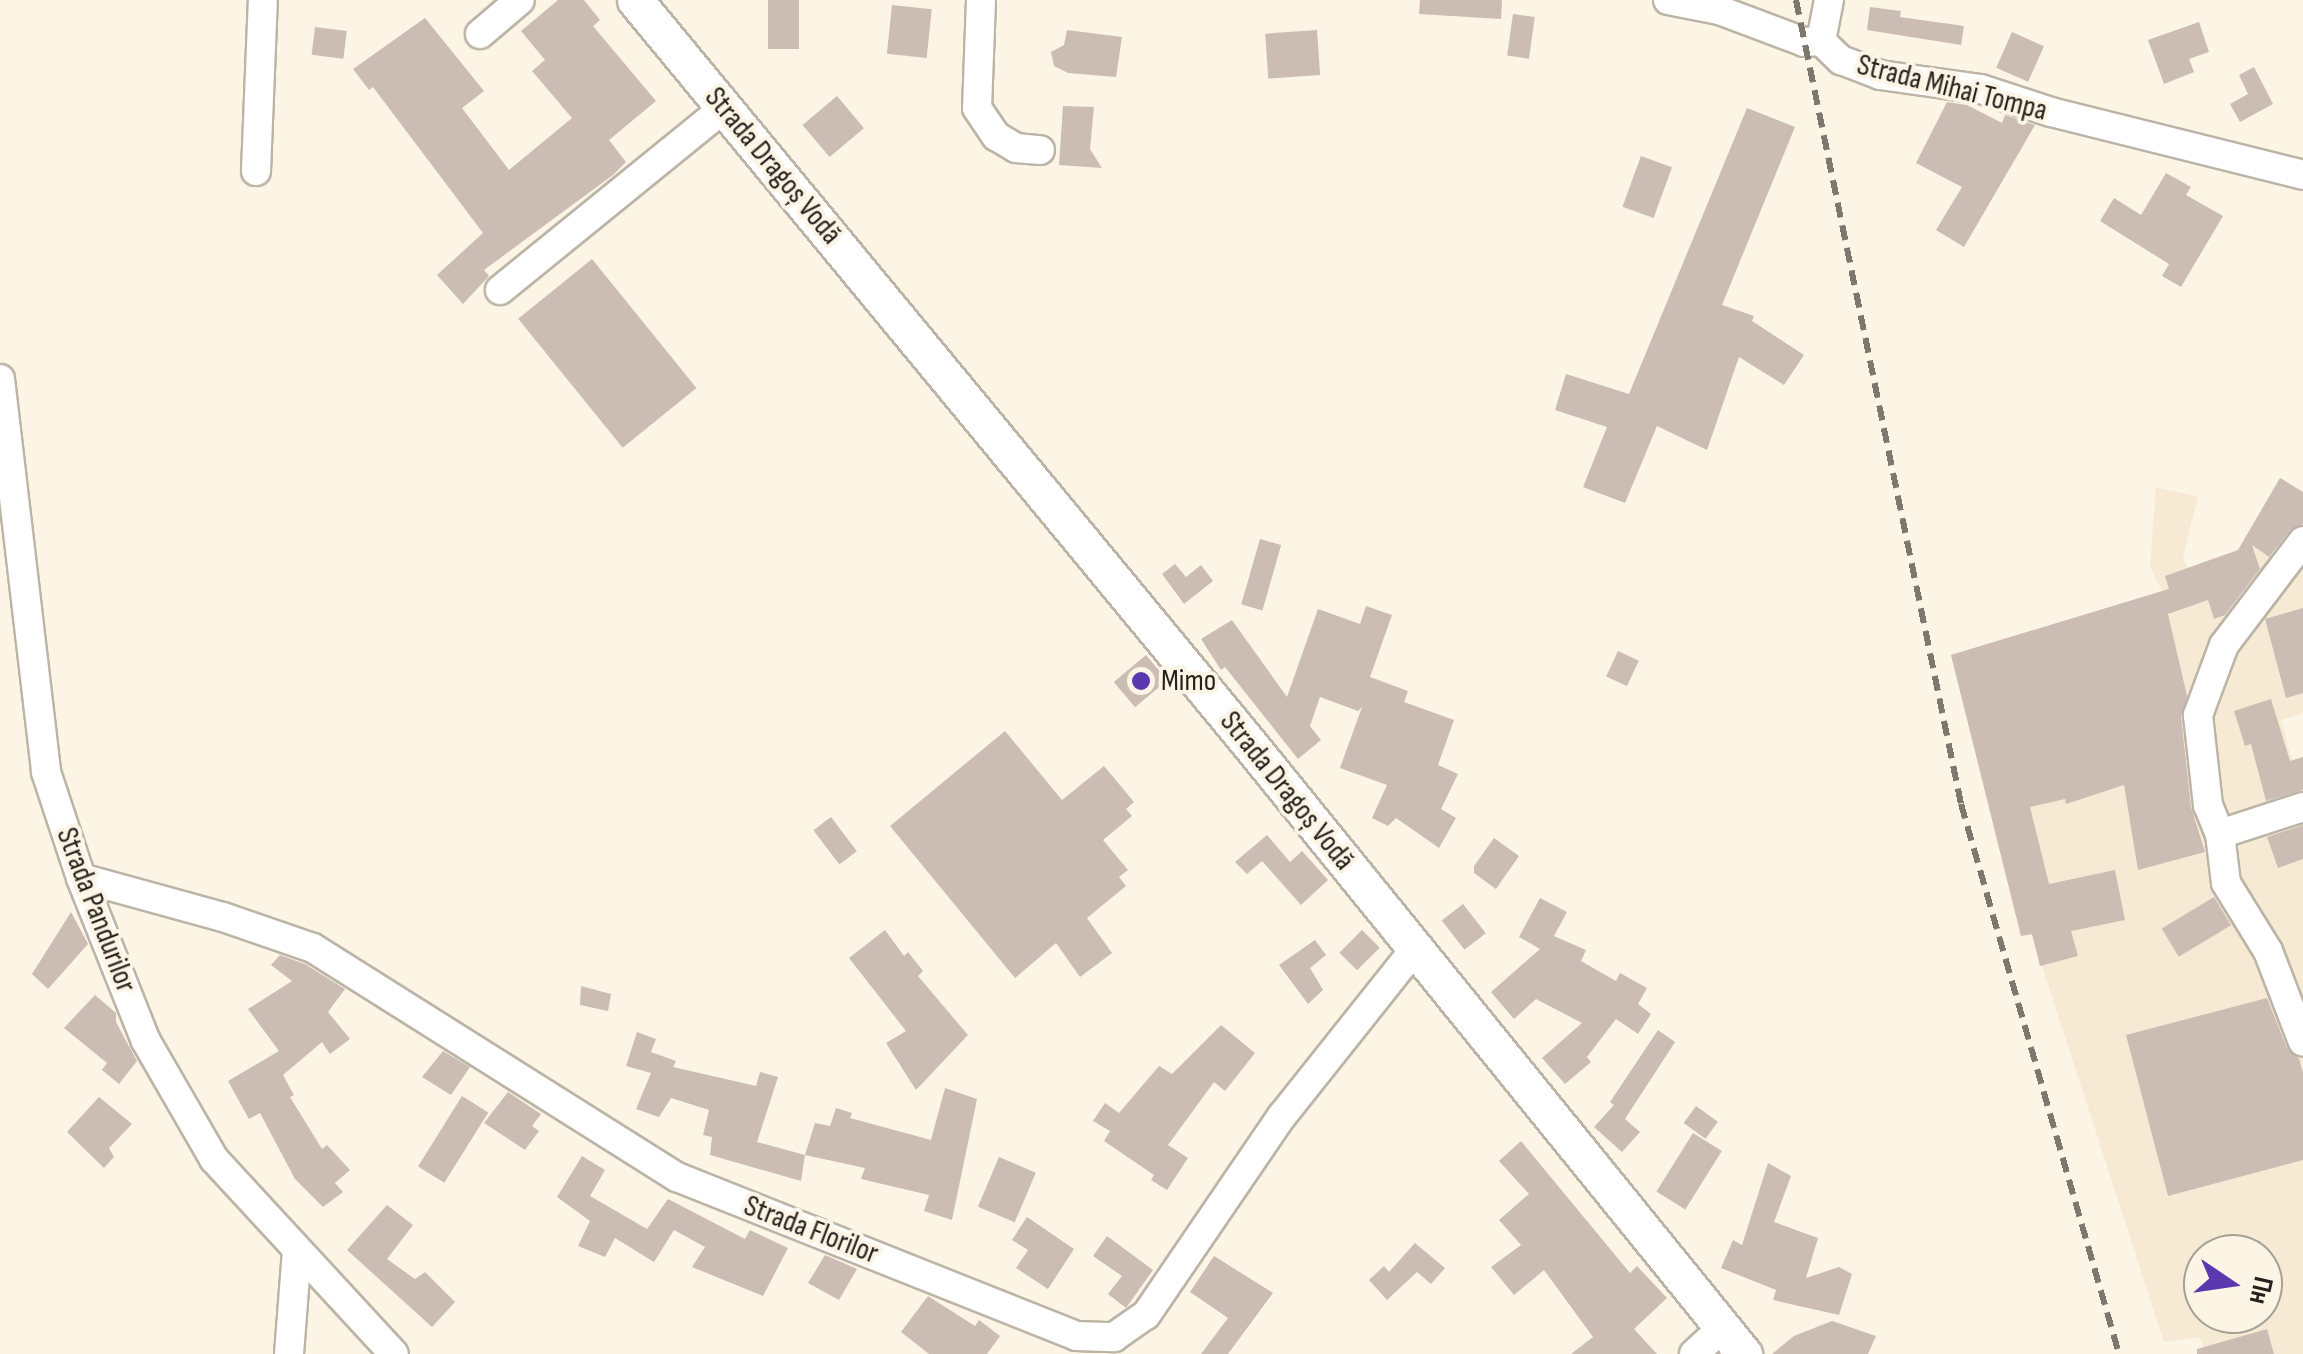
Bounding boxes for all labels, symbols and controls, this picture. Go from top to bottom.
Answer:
street label: Strada Mihai Tompa [1853,47,2051,129]
street label: Strada Dragoș Vodă [697,80,849,252]
place label: Mimo [1161,663,1216,699]
marker: Mimo [1130,670,1152,692]
street label: Strada Dragoș Vodă [1212,704,1362,878]
street label: Strada Pandurilor [48,823,144,997]
street label: Strada Florilor [739,1188,883,1272]
north arrow [2183,1234,2283,1334]
text: Пн [2242,1273,2280,1307]

